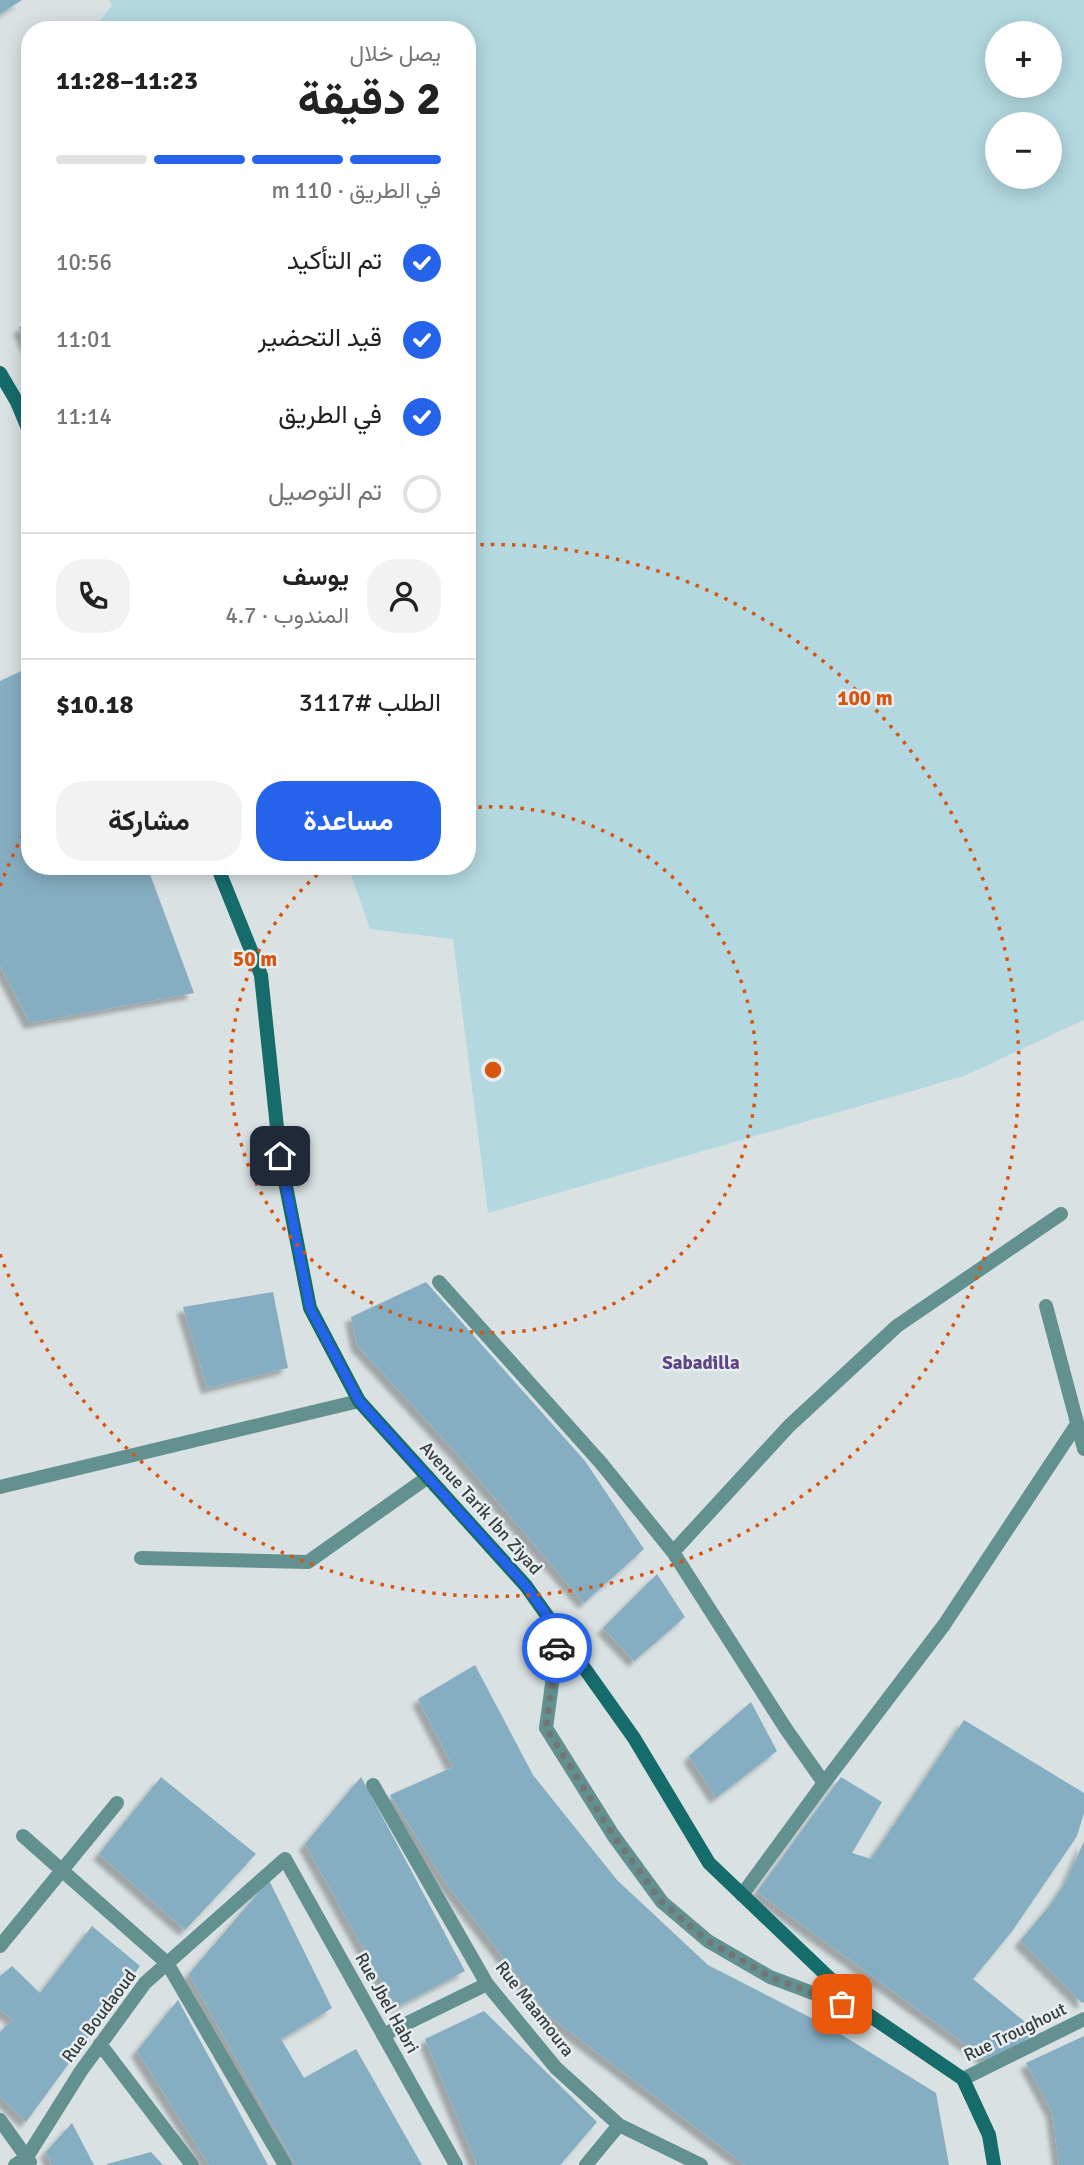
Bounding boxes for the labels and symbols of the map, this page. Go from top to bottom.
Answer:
text: 100 m [837,685,893,711]
text: 50 m [233,946,277,972]
centre of rings [481,1058,505,1082]
pin [250,1126,310,1186]
district label: Sabadilla [662,1351,740,1375]
street label: Avenue Tarik Ibn Ziyad [415,1437,547,1579]
courier [522,1613,592,1683]
street label: Rue Jbel Habri [350,1949,424,2057]
street label: Rue Maamoura [491,1957,579,2061]
street label: Rue Boudaoud [57,1965,141,2067]
pin [812,1974,872,2034]
street label: Rue Troughout [960,1998,1070,2066]

